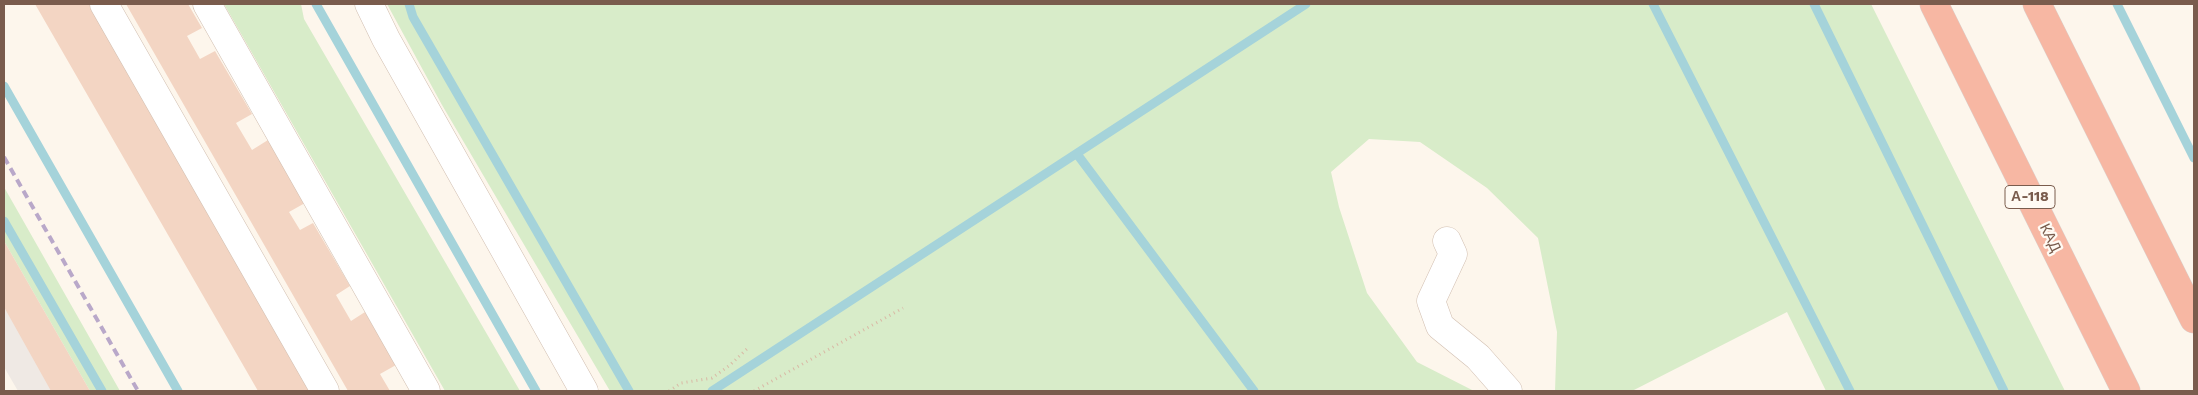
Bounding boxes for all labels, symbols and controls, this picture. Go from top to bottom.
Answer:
road number: А-118 [2005,186,2055,208]
street label: КАД [2035,221,2065,255]

